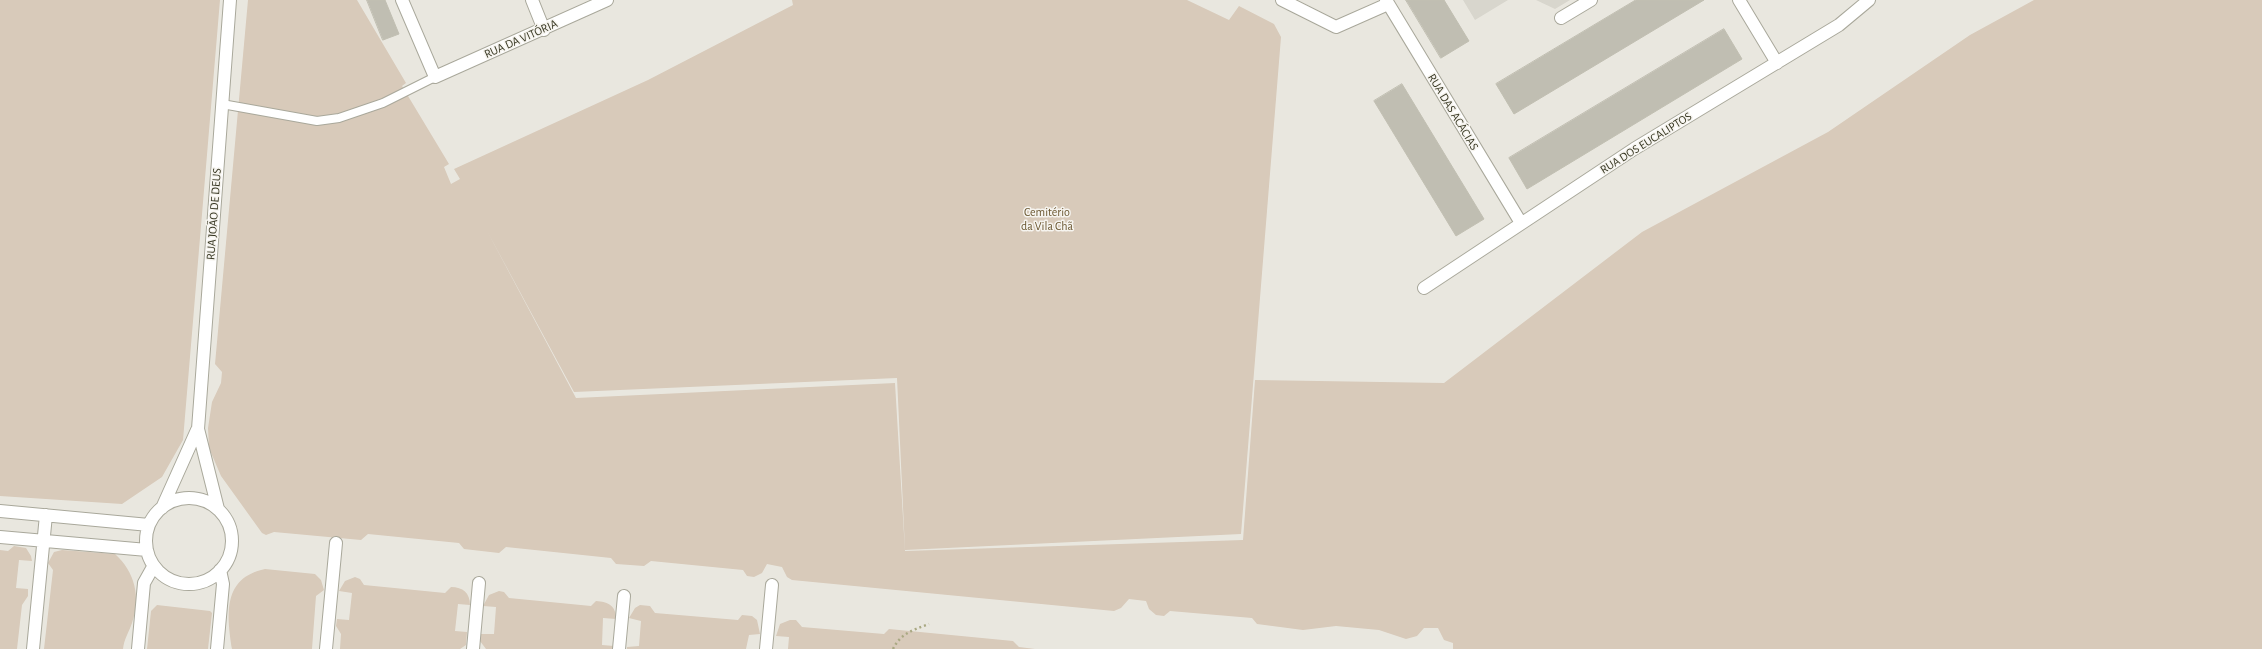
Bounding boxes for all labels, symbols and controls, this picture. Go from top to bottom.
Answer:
street label: RUA DA VITÓRIA [482,16,560,62]
street label: RUA DAS ACÁCIAS [1425,71,1481,153]
street label: RUA DOS EUCALIPTOS [1598,109,1694,177]
street label: RUA JOÃO DE DEUS [204,168,224,260]
park label: Cemitério da Vila Chã [1021,205,1073,233]

